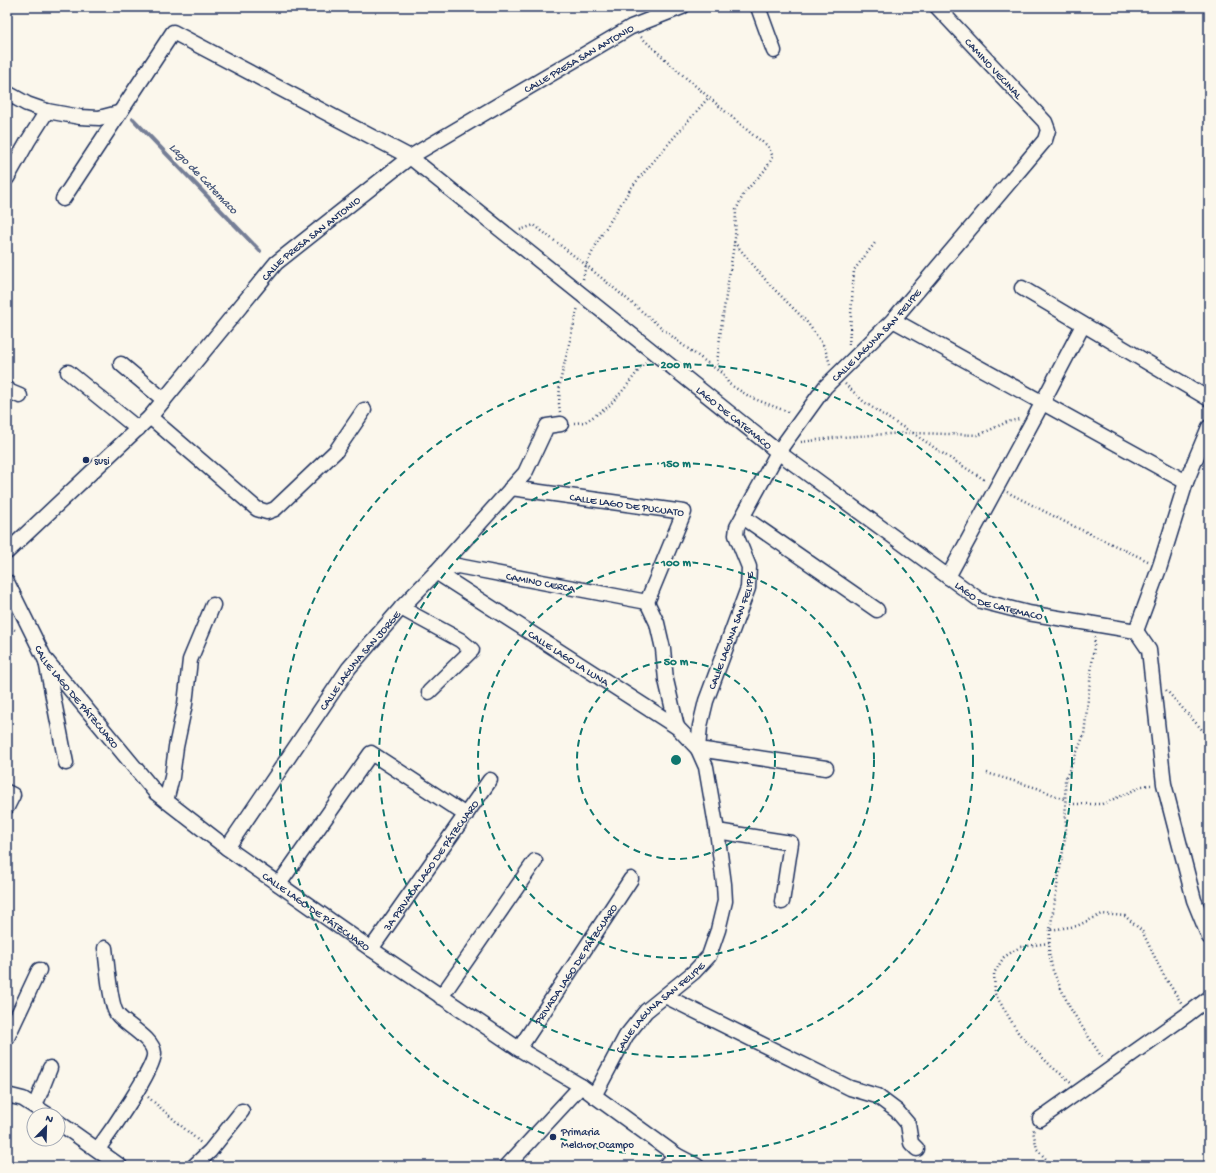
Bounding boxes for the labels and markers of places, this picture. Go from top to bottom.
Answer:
marker: susi [81,455,91,465]
place label: susi [94,456,110,468]
centre of rings [669,753,683,767]
place label: Primaria Melchor Ocampo [560,1127,634,1152]
marker: Primaria Melchor Ocampo [548,1132,558,1142]

